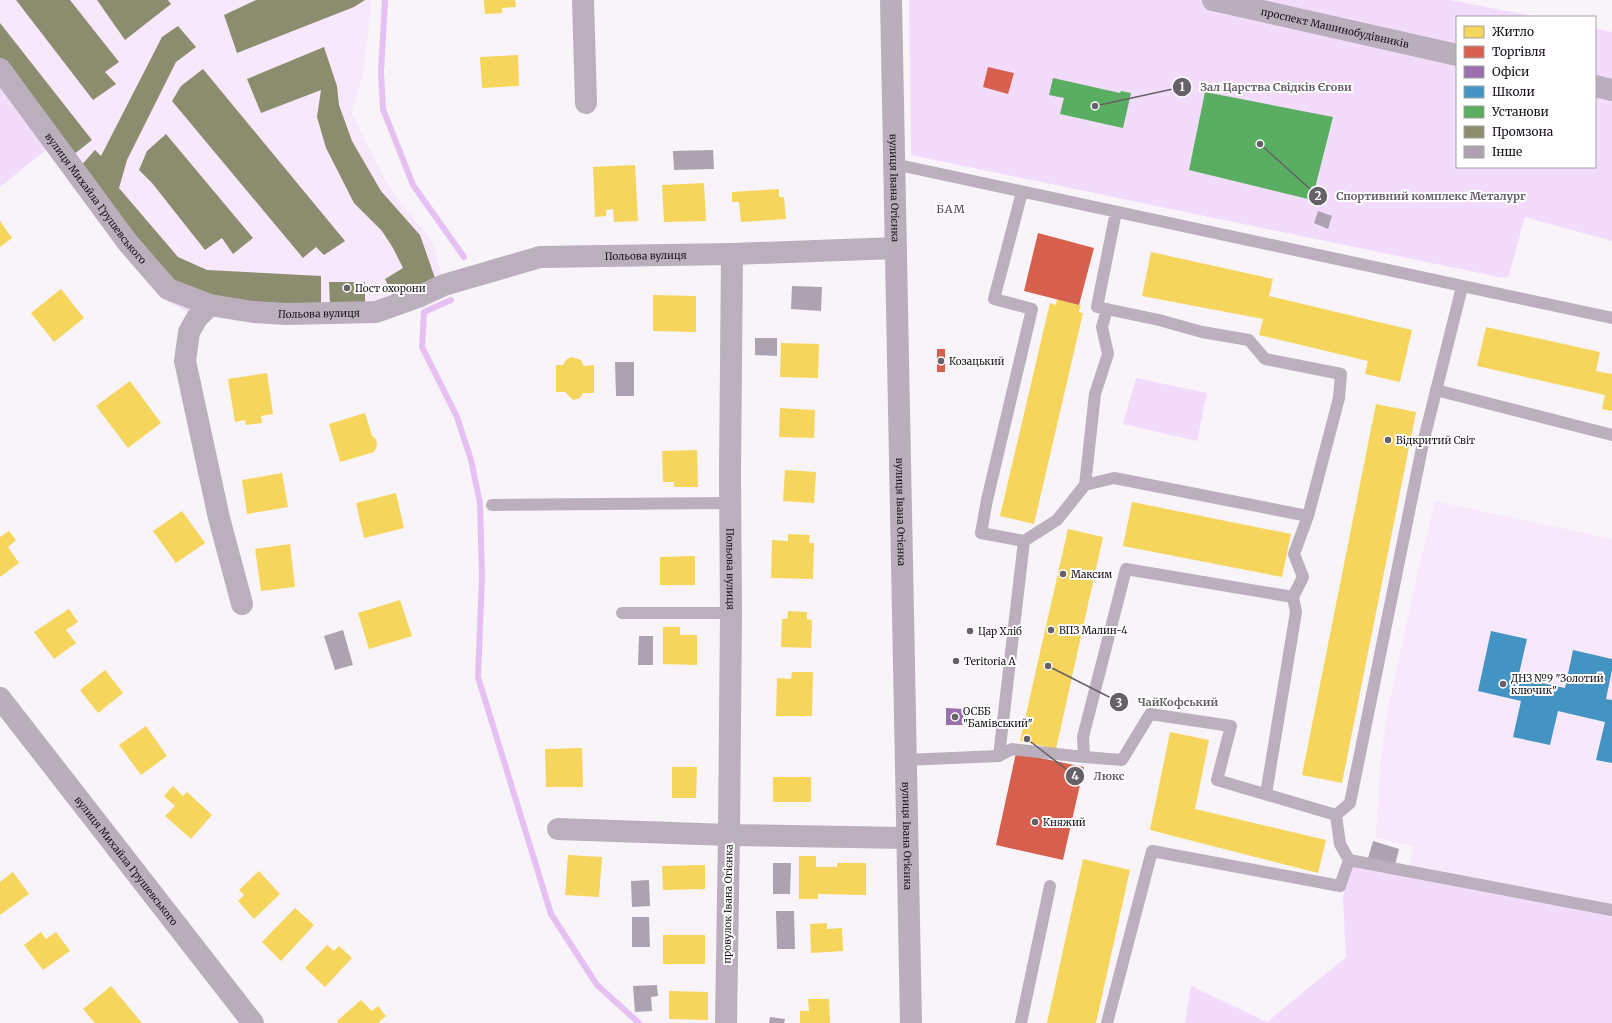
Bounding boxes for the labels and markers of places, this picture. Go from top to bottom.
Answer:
callout: Зал Царства Свідків Єгови [1172,75,1360,98]
callout: Спортивний комплекс Металург [1308,184,1534,207]
place label: Пост охорони [355,282,426,295]
marker: Пост охорони [342,283,352,293]
place label: Козацький [949,355,1005,368]
marker: Козацький [936,356,946,366]
place label: Відкритий Світ [1396,434,1475,447]
marker: Відкритий Світ [1383,435,1393,445]
place label: Максим [1071,568,1112,581]
marker: Максим [1058,569,1068,579]
place label: ВПЗ Малин-4 [1059,624,1128,637]
place label: Цар Хліб [978,625,1022,638]
marker: ВПЗ Малин-4 [1046,625,1056,635]
marker: Цар Хліб [965,626,975,636]
place label: Teritoria A [964,655,1016,668]
marker: Teritoria A [951,656,961,666]
place label: ДНЗ №9 "Золотий ключик" [1511,672,1604,697]
marker: ДНЗ №9 "Золотий ключик" [1498,679,1508,689]
callout: ЧайКофський [1109,691,1226,714]
place label: ОСББ "Бамівський" [963,705,1033,730]
marker: ОСББ "Бамівський" [950,712,960,722]
callout: Люкс [1065,764,1132,787]
place label: Княжий [1043,816,1086,829]
marker: Княжий [1030,817,1040,827]

